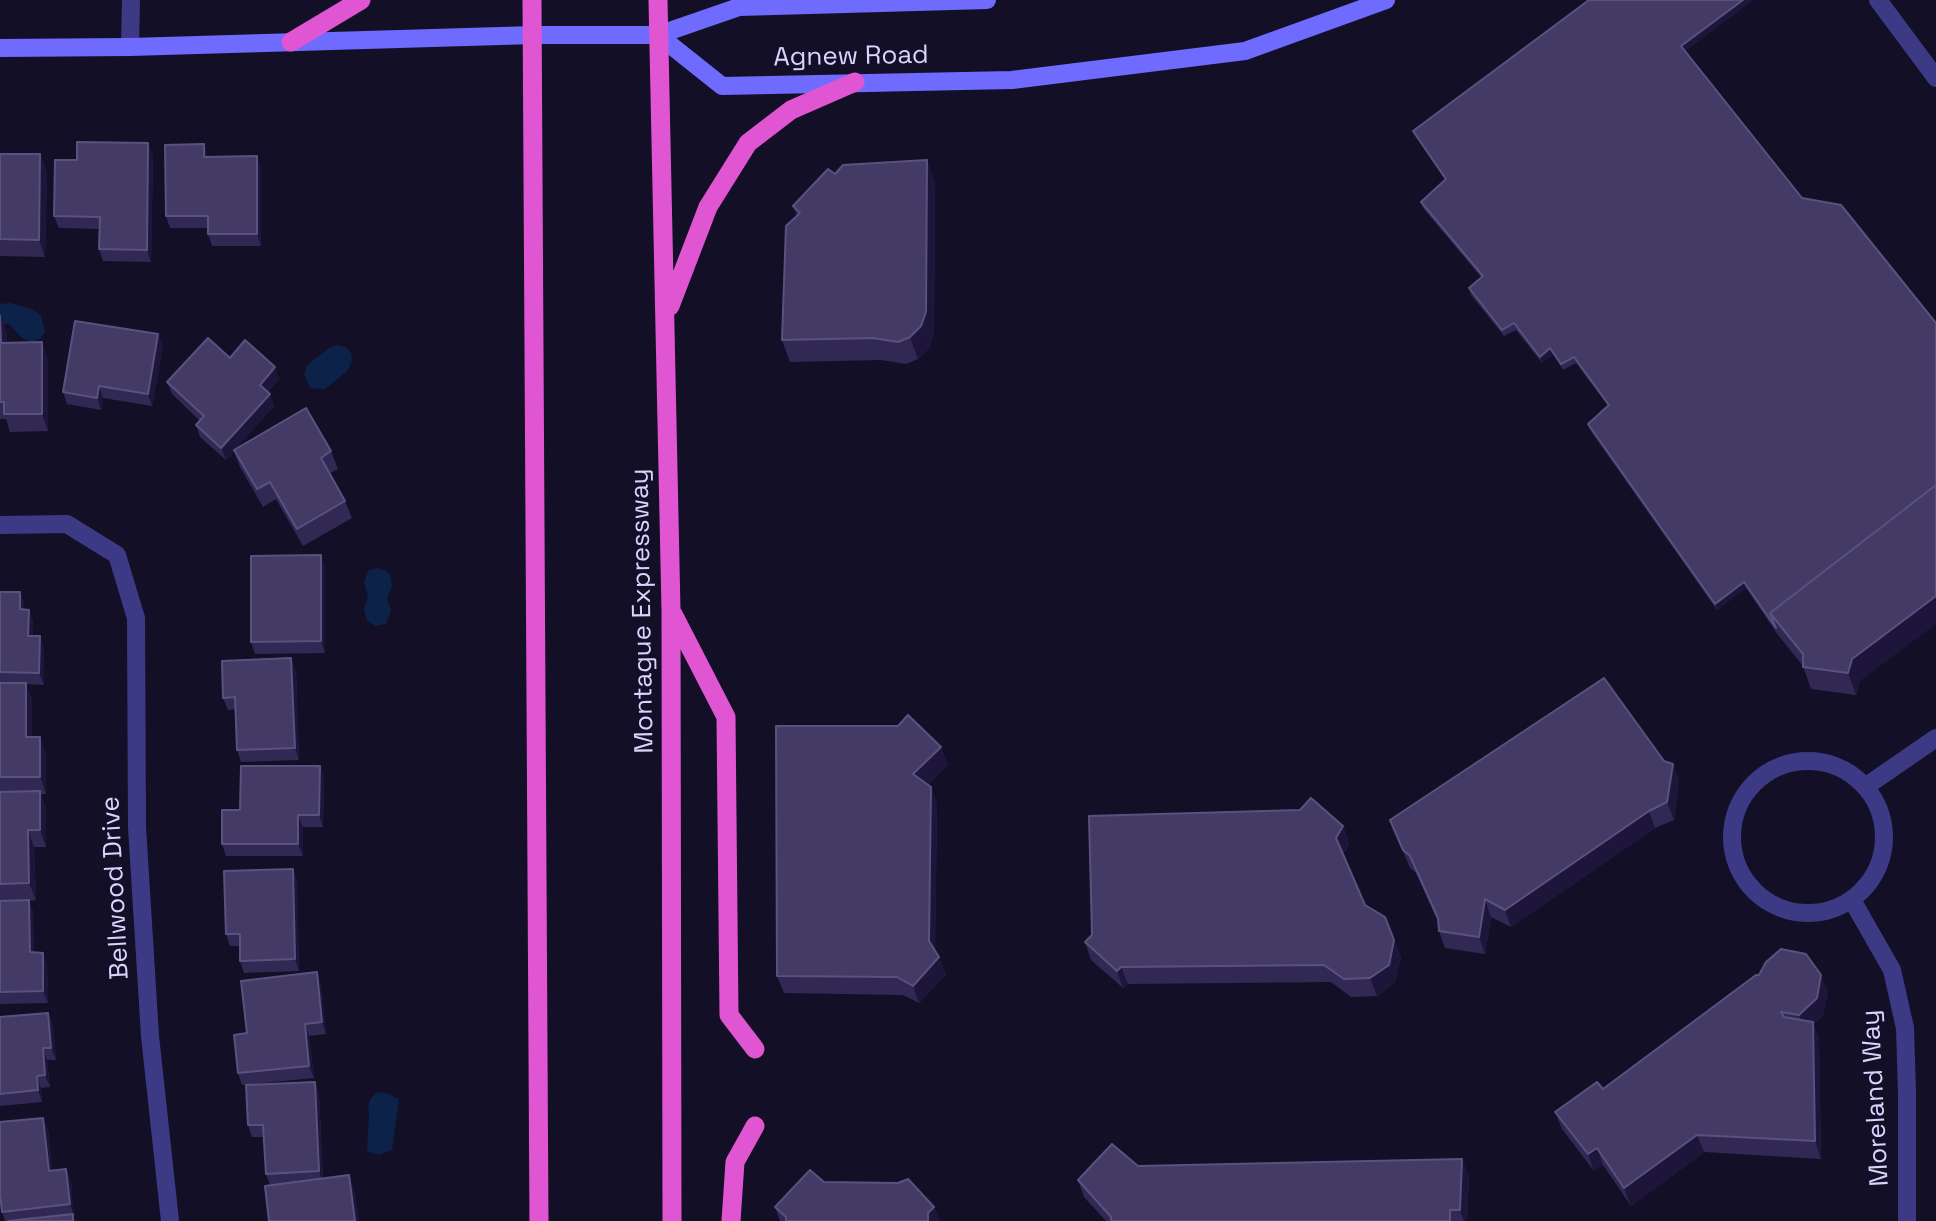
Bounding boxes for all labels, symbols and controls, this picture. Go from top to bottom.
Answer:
street label: Agnew Road [773,40,929,74]
street label: Montague Expressway [625,468,661,754]
street label: Bellwood Drive [96,795,136,981]
street label: Moreland Way [1856,1009,1896,1187]

